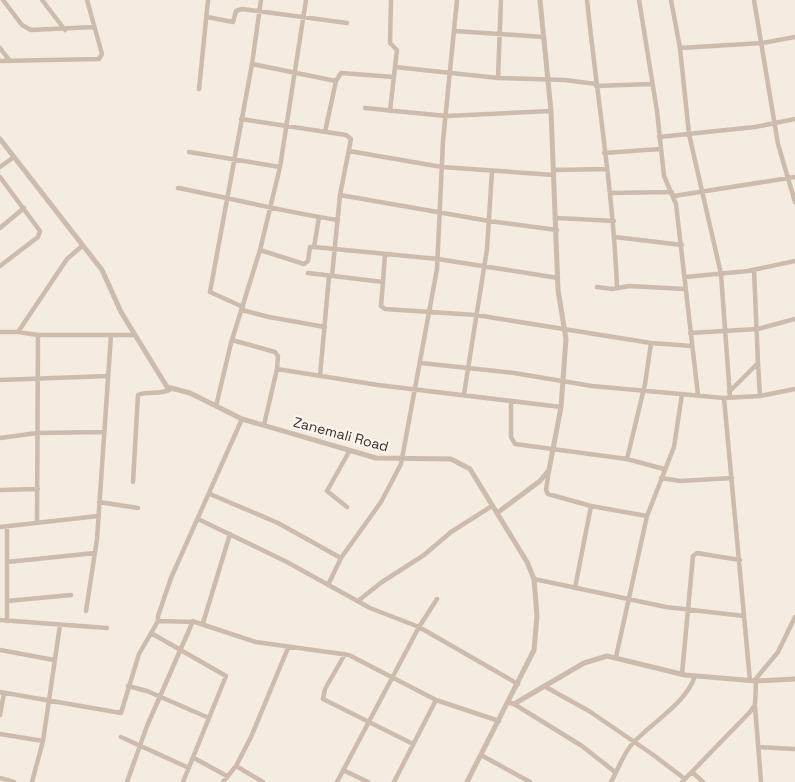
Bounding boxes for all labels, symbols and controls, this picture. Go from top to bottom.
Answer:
street label: Zanemali Road [291,413,391,455]

